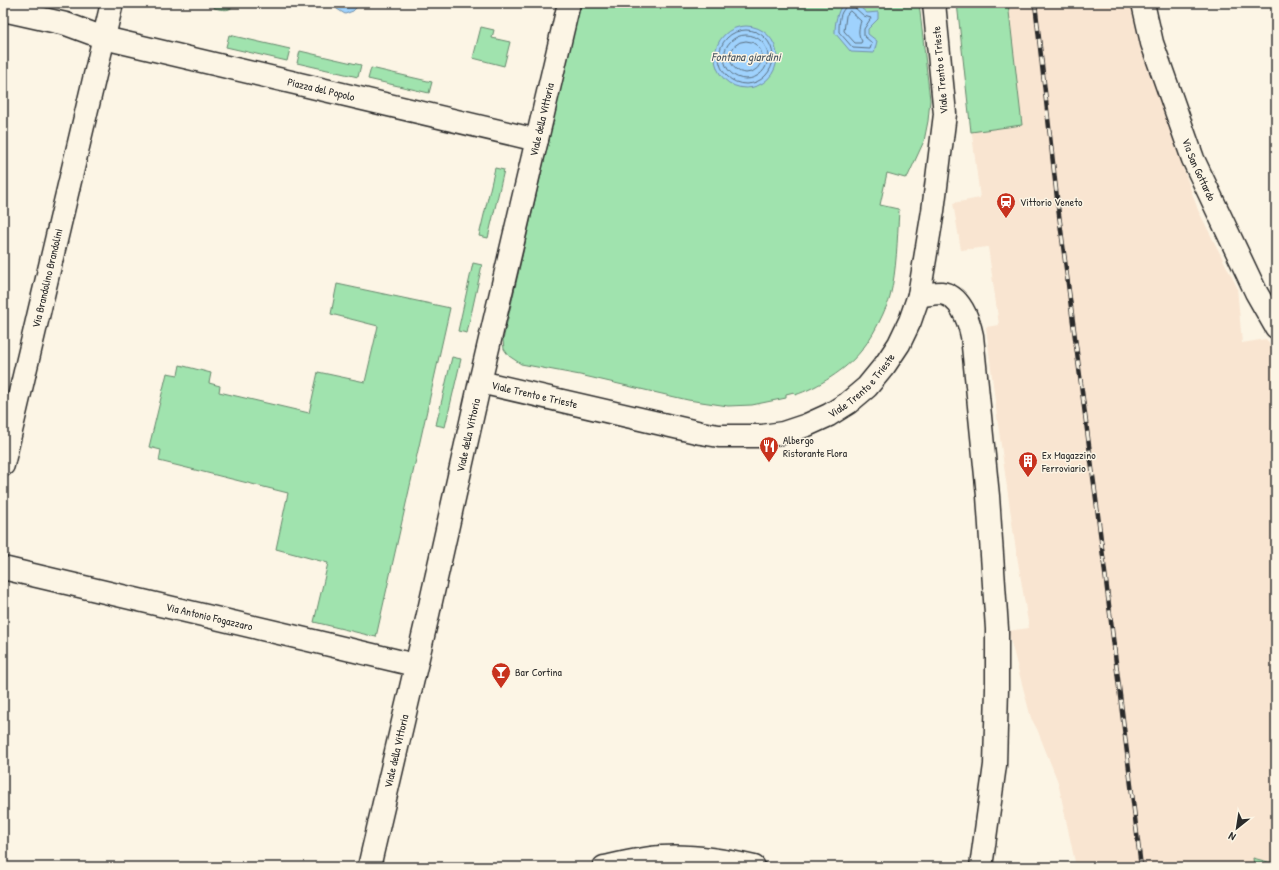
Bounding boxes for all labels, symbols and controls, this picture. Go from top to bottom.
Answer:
street label: Viale Trento e Trieste [929,25,951,114]
water label: Fontana giardini [711,48,782,65]
street label: Piazza del Popolo [286,74,357,104]
street label: Viale della Vittoria [526,81,557,158]
street label: Via San Gottardo [1179,136,1219,204]
station icon: Vittorio Veneto [995,191,1017,219]
place label: Vittorio Veneto [1020,195,1083,209]
street label: Via Brandolino Brandolini [29,227,66,329]
street label: Viale Trento e Trieste [825,350,898,421]
street label: Viale Trento e Trieste [490,378,580,411]
street label: Viale della Vittoria [453,397,483,473]
place label: Albergo Ristorante Flora [783,433,848,460]
restaurant icon: Albergo Ristorante Flora [758,435,780,463]
place label: Ex Magazzino Ferroviario [1041,448,1096,475]
building icon: Ex Magazzino Ferroviario [1017,450,1039,478]
street label: Via Antonio Fogazzaro [165,600,255,634]
bar icon: Bar Cortina [490,661,512,689]
place label: Bar Cortina [515,665,563,679]
street label: Viale della Vittoria [381,712,412,789]
north arrow [1217,808,1257,848]
text: N [1226,829,1238,844]

